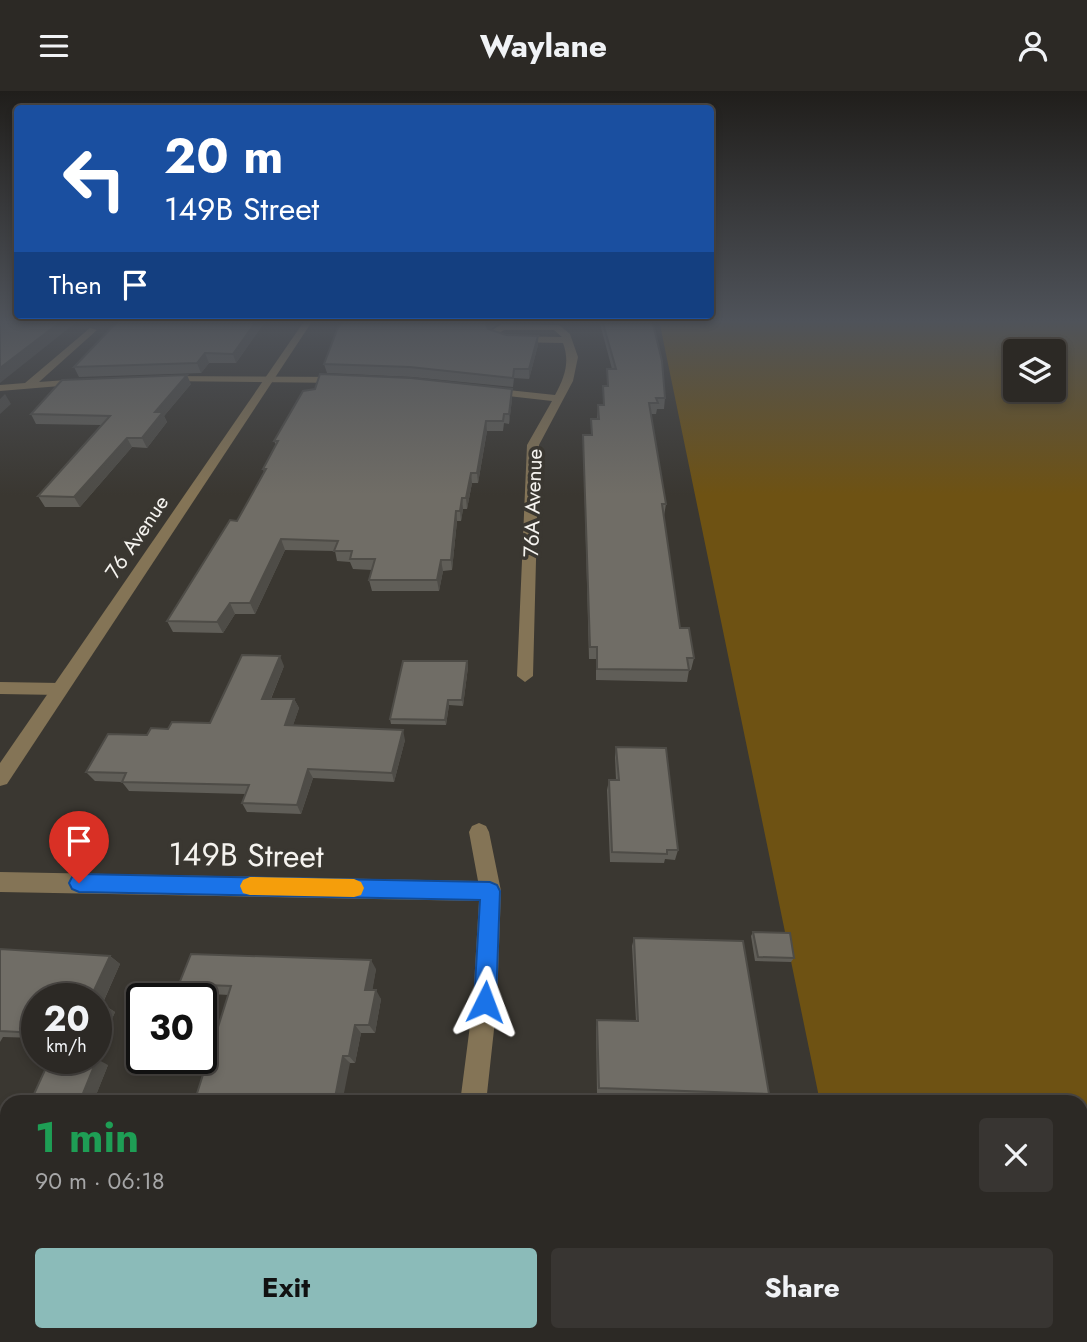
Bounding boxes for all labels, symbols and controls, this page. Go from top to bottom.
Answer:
text: Waylane [480,23,607,69]
icon: menu [35,27,73,65]
icon: person [1014,27,1052,65]
text: 20 m [164,121,283,191]
icon: left [49,133,140,224]
text: 149B Street [164,186,319,232]
text: Then [49,266,102,304]
icon: arrive [116,266,154,304]
map controls [1003,339,1066,402]
button: layers [1003,339,1066,402]
street label: 76A Avenue [516,448,550,558]
street label: 76 Avenue [98,489,176,585]
pin [49,811,109,883]
icon: arrive [60,822,98,860]
street label: 149B Street [168,831,324,879]
position arrow [448,965,522,1039]
speed limit sign: 30 [126,983,217,1074]
text: 20 [43,994,90,1044]
text: km/h [46,1033,87,1059]
text: 1 min [35,1107,139,1168]
button: close [979,1118,1053,1192]
text: 90 m · 06:18 [35,1164,164,1198]
button: Exit [35,1248,537,1328]
button: Share [551,1248,1053,1328]

